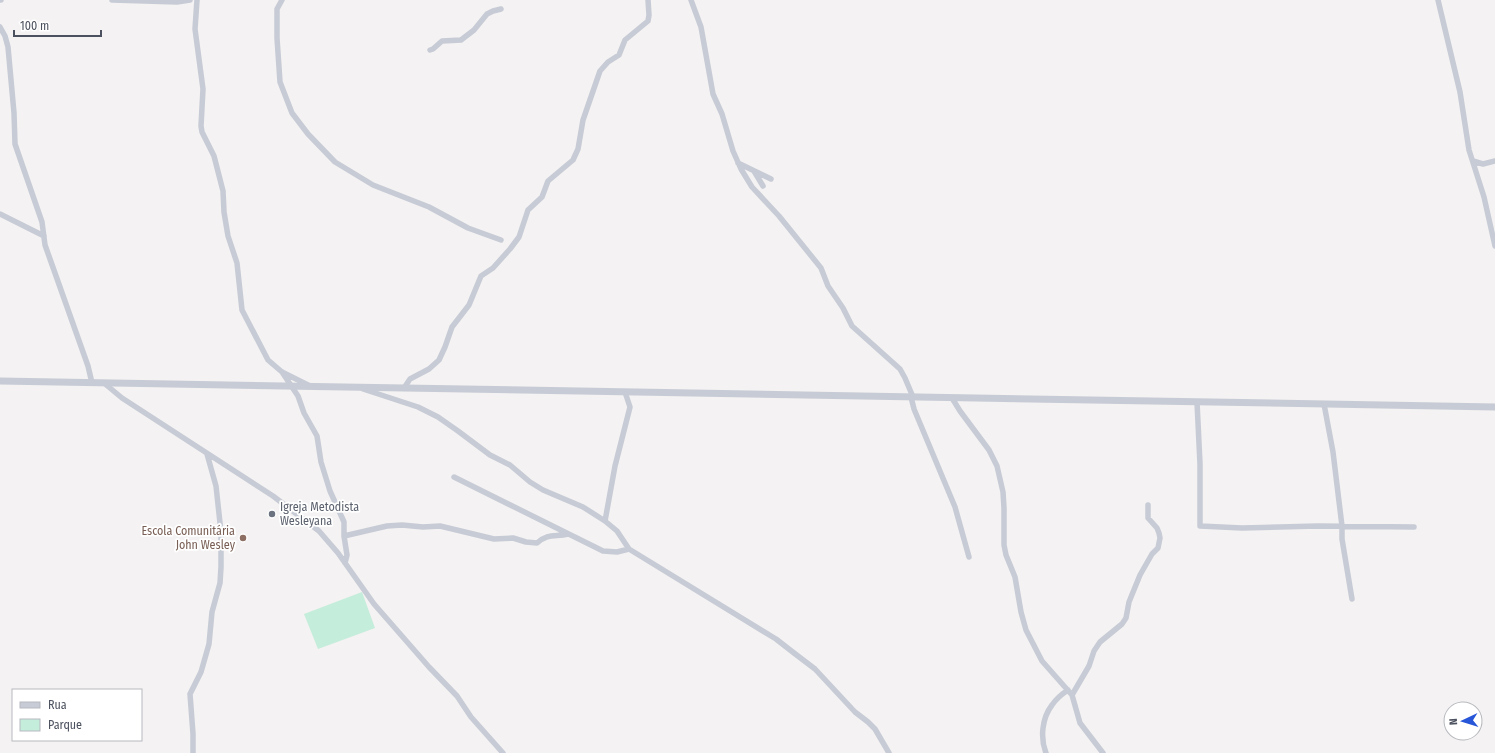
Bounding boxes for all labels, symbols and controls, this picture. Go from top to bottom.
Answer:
scale bar [14,12,101,38]
text: 100 m [20,19,49,33]
place label: Igreja Metodista Wesleyana [280,500,359,528]
marker: Igreja Metodista Wesleyana [267,509,277,519]
place label: Escola Comunitária John Wesley [141,524,236,552]
marker: Escola Comunitária John Wesley [238,533,248,543]
legend [12,689,142,741]
text: Rua [48,698,67,712]
north arrow [1443,701,1483,741]
text: Parque [48,718,82,732]
text: N [1447,718,1460,725]

